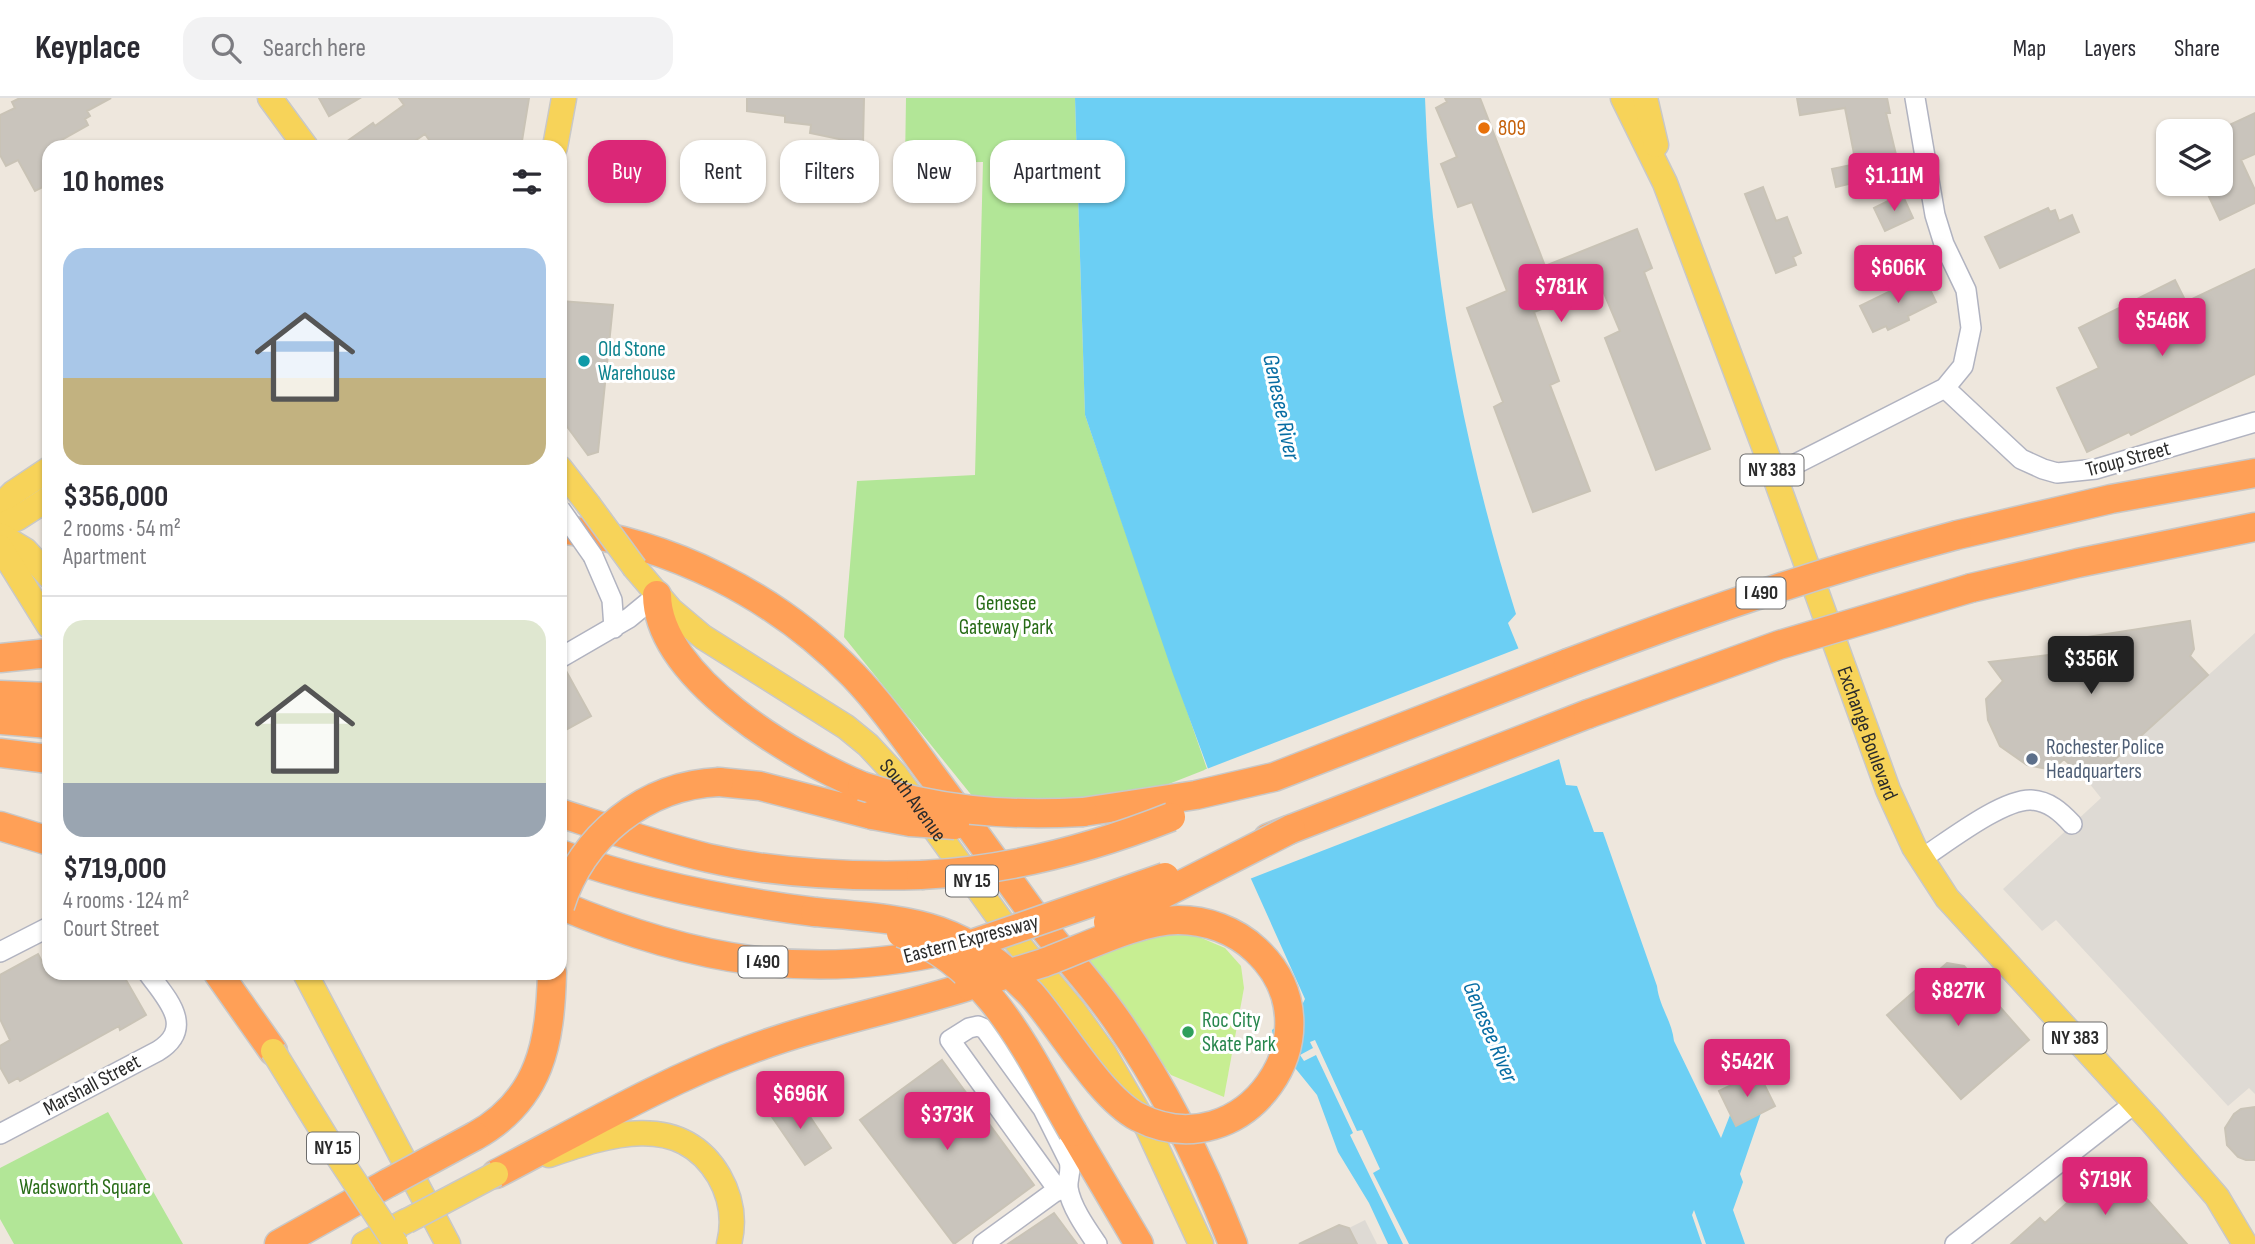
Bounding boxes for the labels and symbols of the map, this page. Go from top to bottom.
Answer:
place label: 809 [1498,116,1526,141]
marker: 809 [1476,120,1492,136]
pin: $1.11M [1837,153,1951,213]
pin: $606K [1849,246,1947,305]
pin: $781K [1512,264,1610,324]
pin: $546K [2113,299,2211,358]
place label: Old Stone Warehouse [598,337,676,386]
water label: Genesee River [1256,352,1306,464]
marker: Old Stone Warehouse [576,353,592,369]
street label: Troup Street [2083,436,2173,482]
road number: NY 383 [1740,454,1803,486]
road number: I 490 [1736,578,1786,608]
park label: Genesee Gateway Park [959,591,1053,640]
pin: $356K [2042,636,2140,696]
street label: Exchange Boulevard [1832,663,1903,804]
place label: Rochester Police Headquarters [2046,735,2164,784]
marker: Rochester Police Headquarters [2024,751,2040,767]
street label: South Avenue [875,753,952,846]
road number: NY 15 [946,866,998,896]
street label: Eastern Expressway [901,909,1041,969]
road number: I 490 [738,946,788,978]
pin: $827K [1909,968,2007,1028]
water label: Genesee River [1456,977,1524,1088]
place label: Roc City Skate Park [1202,1008,1276,1057]
road number: NY 383 [2044,1022,2106,1054]
marker: Roc City Skate Park [1180,1024,1196,1040]
pin: $542K [1698,1040,1796,1099]
street label: Marshall Street [39,1049,145,1121]
pin: $696K [751,1072,849,1131]
pin: $373K [898,1093,996,1152]
road number: NY 15 [307,1132,359,1164]
pin: $719K [2056,1158,2154,1217]
park label: Wadsworth Square [19,1175,151,1200]

